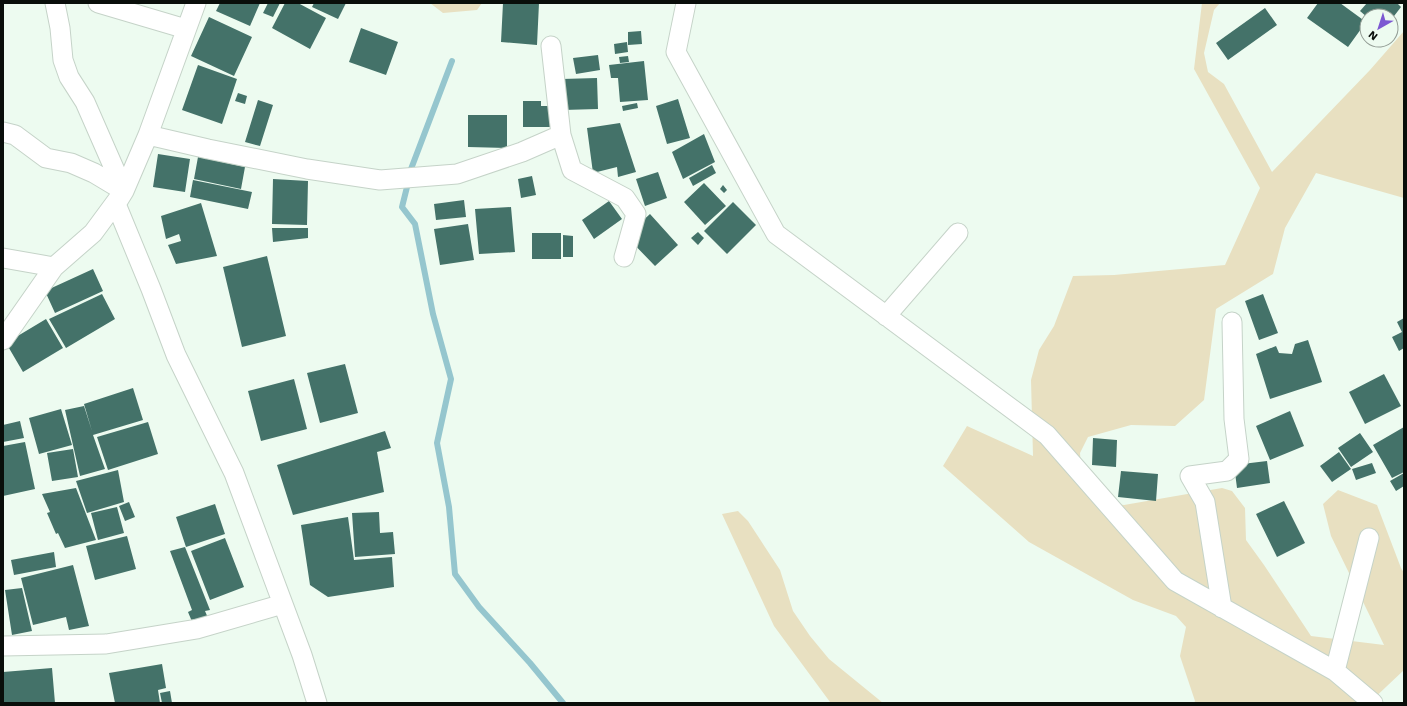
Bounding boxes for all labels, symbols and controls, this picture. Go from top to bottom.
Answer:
north arrow [1359,8,1399,48]
text: N [1366,28,1380,43]

